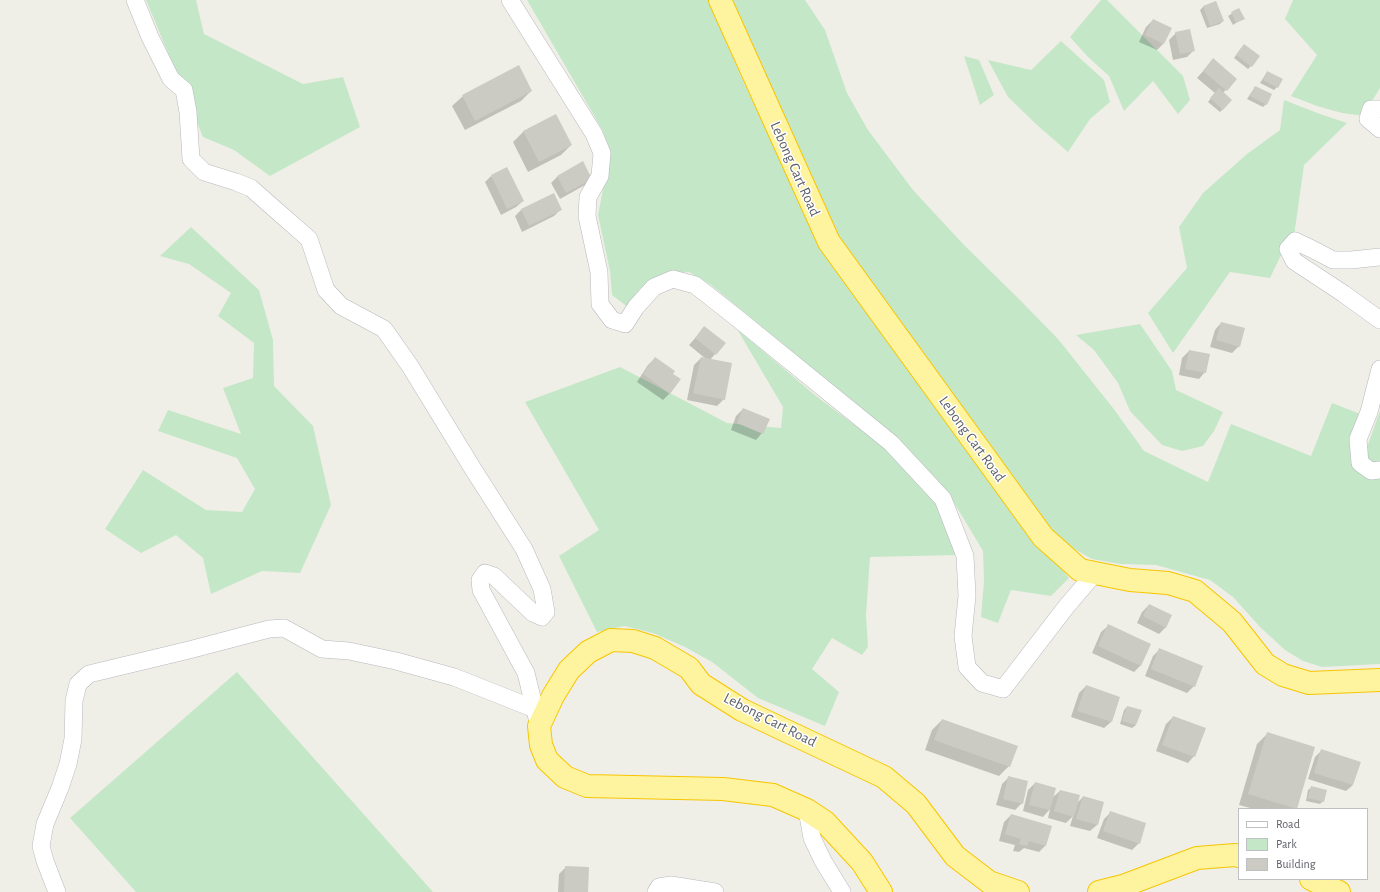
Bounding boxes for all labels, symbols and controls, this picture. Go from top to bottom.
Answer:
street label: Lebong Cart Road [766,119,824,219]
street label: Lebong Cart Road [935,392,1009,486]
street label: Lebong Cart Road [721,689,819,751]
legend [1238,808,1368,880]
text: Road [1276,818,1300,830]
text: Park [1276,838,1297,850]
text: Building [1276,858,1316,870]

